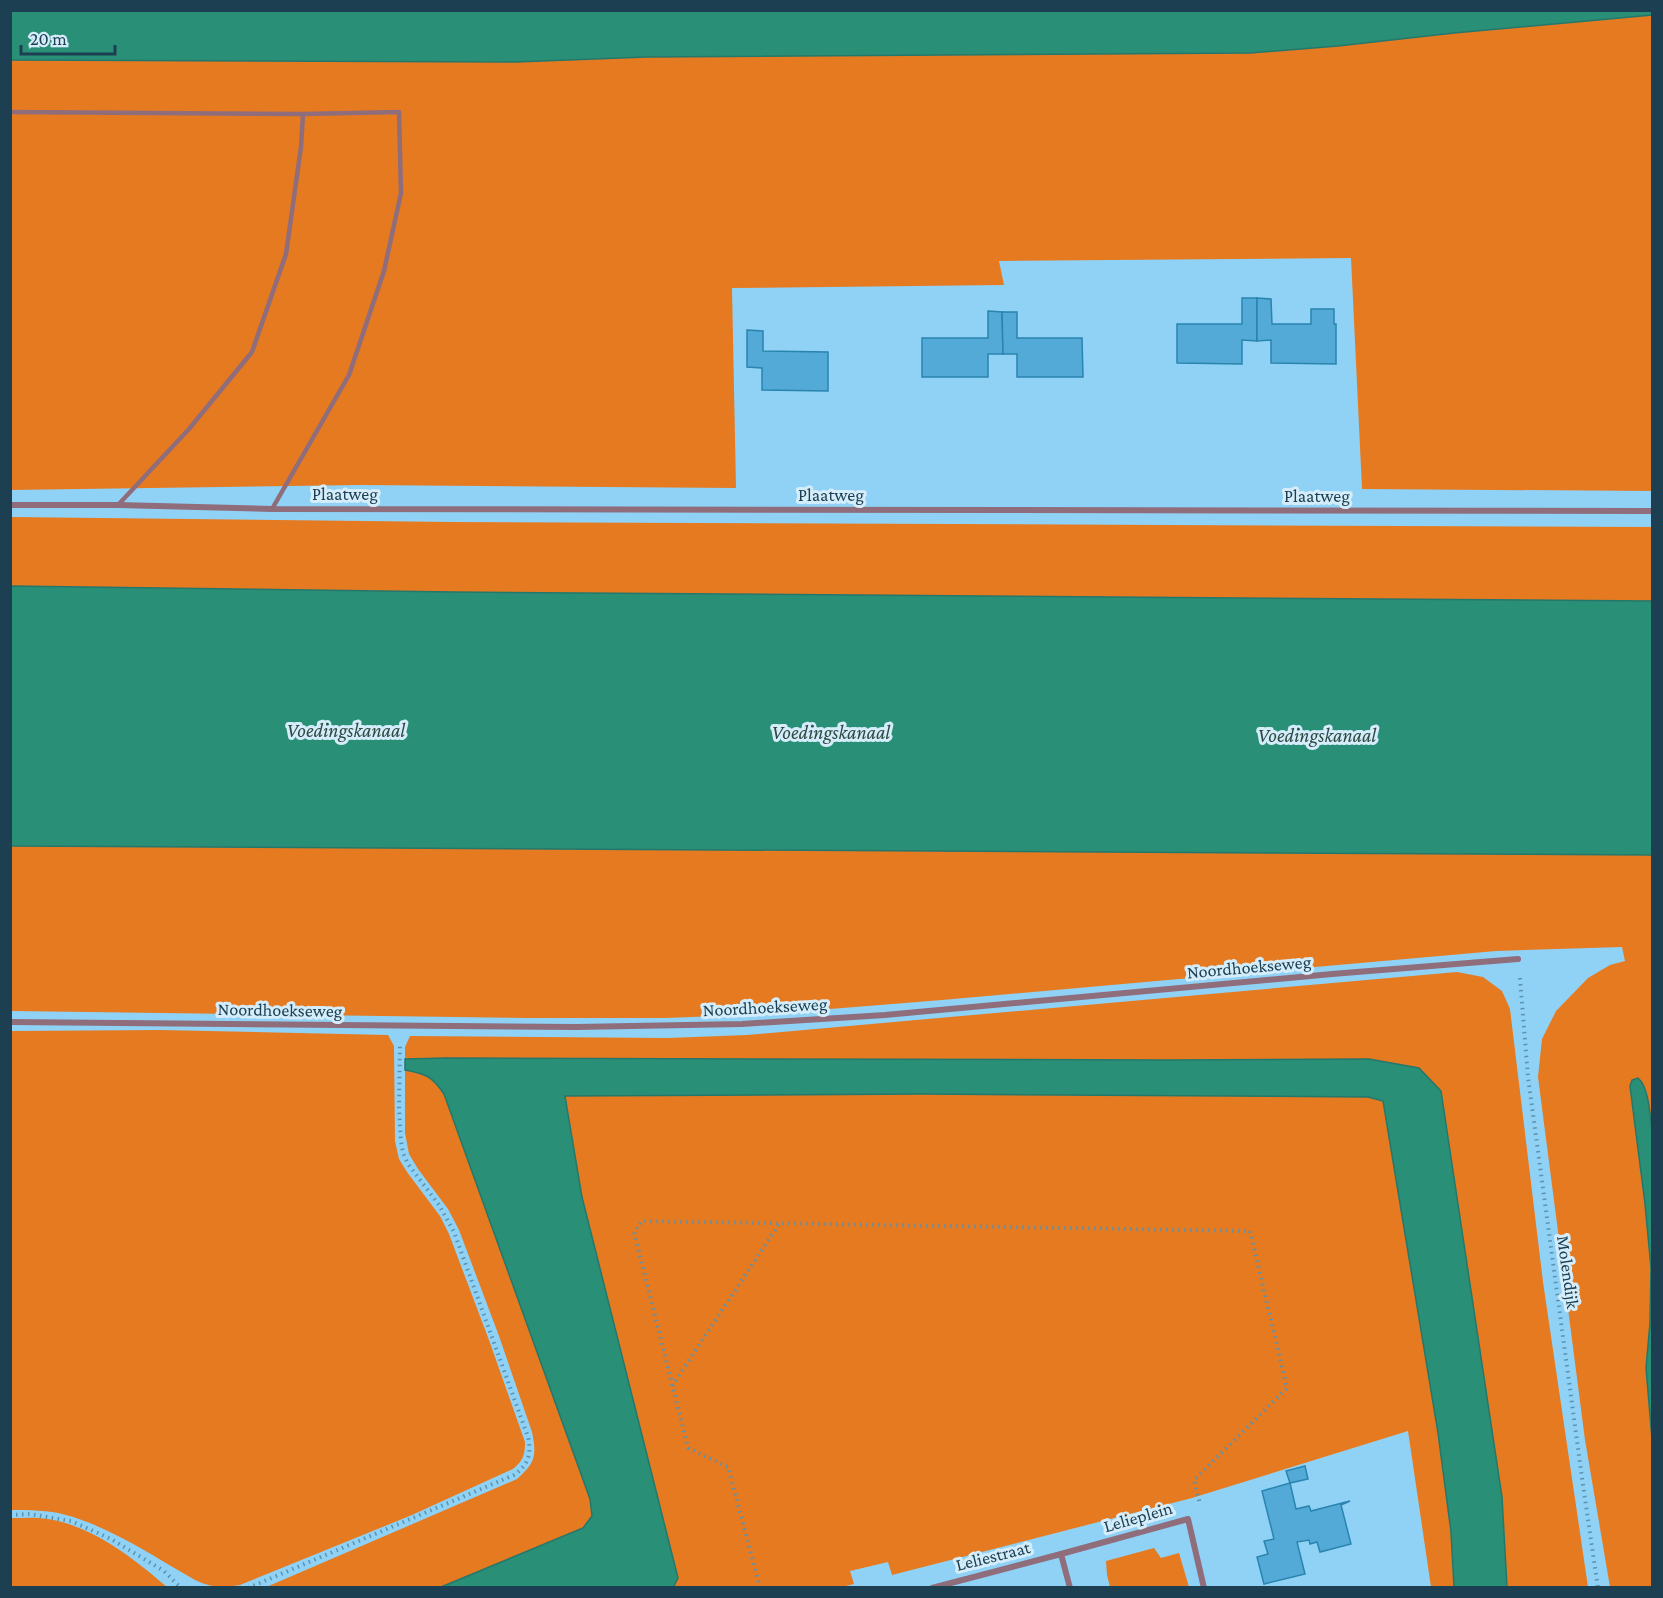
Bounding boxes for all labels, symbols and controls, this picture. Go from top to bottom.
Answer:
scale bar [21,18,116,56]
text: 20 m [30,29,67,49]
street label: Plaatweg [312,484,378,504]
street label: Plaatweg [798,485,864,505]
street label: Plaatweg [1284,486,1350,506]
water label: Voedingskanaal [287,719,406,742]
water label: Voedingskanaal [772,721,891,744]
water label: Voedingskanaal [1258,724,1377,747]
street label: Noordhoekseweg [1186,952,1312,982]
street label: Noordhoekseweg [702,994,828,1020]
street label: Noordhoekseweg [217,999,343,1021]
street label: Molendijk [1552,1234,1583,1310]
street label: Lelieplein [1101,1498,1175,1536]
street label: Leliestraat [954,1537,1033,1575]

